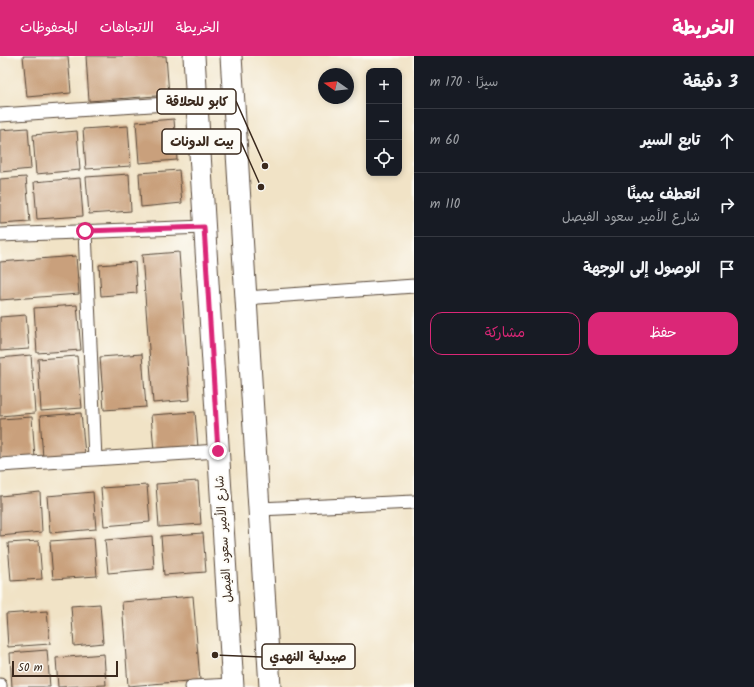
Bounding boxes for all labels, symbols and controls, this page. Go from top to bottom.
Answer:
text: الخريطة [672,14,734,44]
text: المحفوظات [20,17,78,39]
text: الاتجاهات [100,17,154,39]
text: الخريطة [176,17,219,39]
north arrow [318,68,354,104]
map controls [366,68,402,176]
button: + [366,68,402,104]
text: 3 دقيقة [683,69,738,96]
text: سيرًا · 170 m [430,72,498,93]
callout: كابو للحلاقة [157,89,236,114]
text: كابو للحلاقة [166,92,229,113]
button: − [366,104,402,140]
callout: بيت الدونات [162,129,241,154]
text: تابع السير [641,129,700,153]
text: 60 m [430,130,459,151]
icon: ahead [716,130,738,152]
text: بيت الدونات [170,132,234,153]
button: locate [366,140,402,176]
text: انعطف يمينًا [627,183,700,207]
text: 110 m [430,194,460,215]
icon: right [716,194,738,216]
text: شارع الأمير سعود الفيصل [562,207,700,228]
route start [76,222,94,240]
text: الوصول إلى الوجهة [583,257,700,281]
icon: arrive [716,258,738,280]
button: مشاركة [430,312,580,355]
button: حفظ [588,312,738,355]
route end [209,442,227,460]
street label: شارع الأمير سعود الفيصل [210,475,238,603]
callout: صيدلية النهدي [262,644,355,669]
text: صيدلية النهدي [270,647,346,668]
scale bar [12,659,118,678]
text: 50 m [18,659,43,677]

